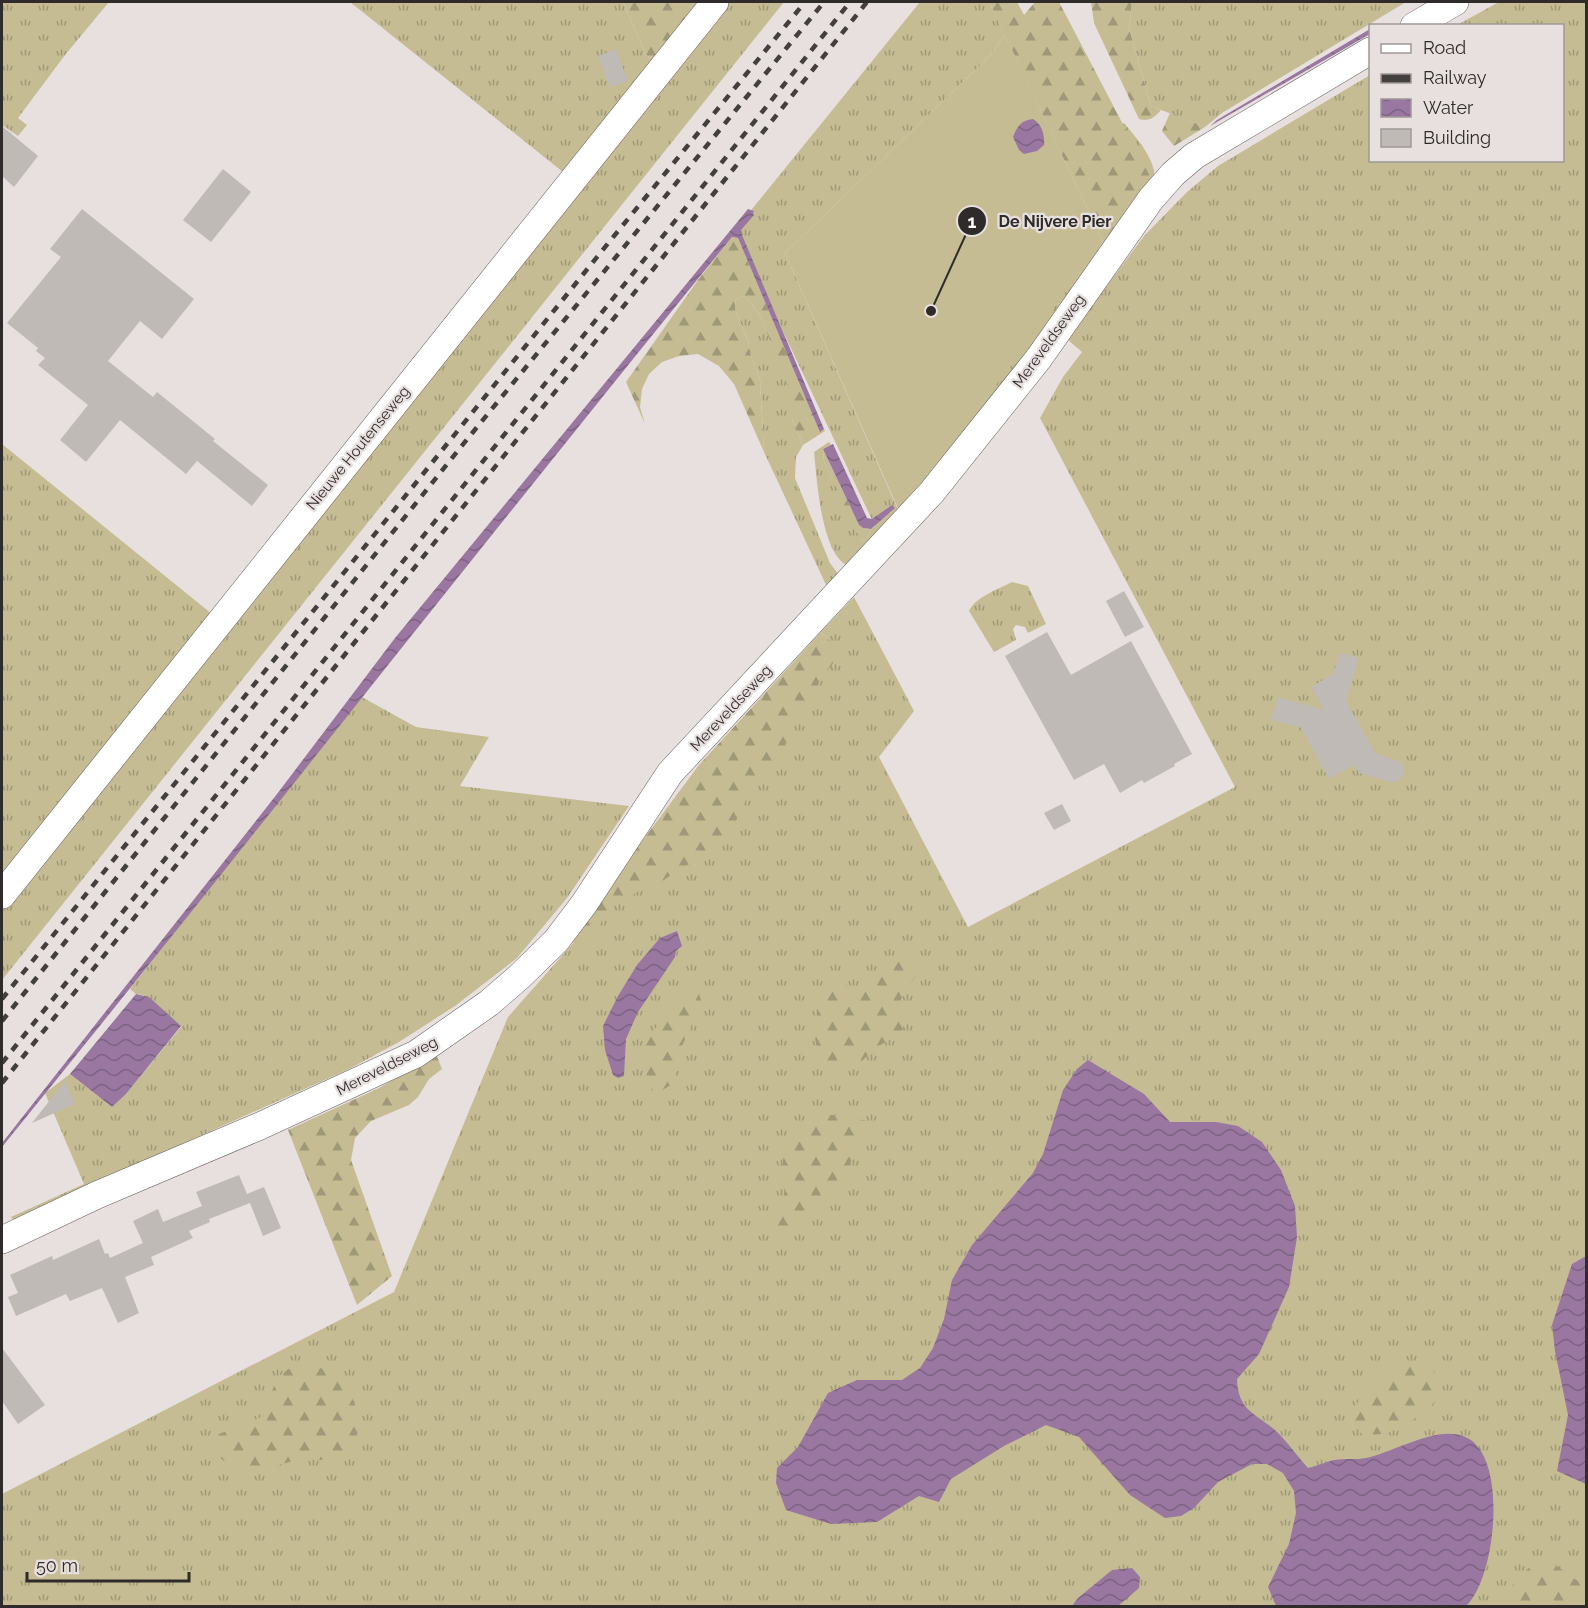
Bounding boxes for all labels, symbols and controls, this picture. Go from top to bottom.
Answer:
legend [1369,24,1564,162]
text: Road [1423,37,1466,58]
text: Railway [1423,67,1487,88]
text: Water [1423,97,1474,118]
text: Building [1423,127,1491,148]
callout: De Nijvere Pier [957,204,1124,238]
text: 1 [968,211,977,232]
text: De Nijvere Pier [999,212,1111,231]
street label: Mereveldseweg [1009,291,1089,391]
street label: Nieuwe Houtenseweg [302,382,414,514]
street label: Mereveldseweg [686,661,776,755]
street label: Mereveldseweg [333,1033,441,1099]
scale bar [27,1545,189,1583]
text: 50 m [36,1555,78,1576]

